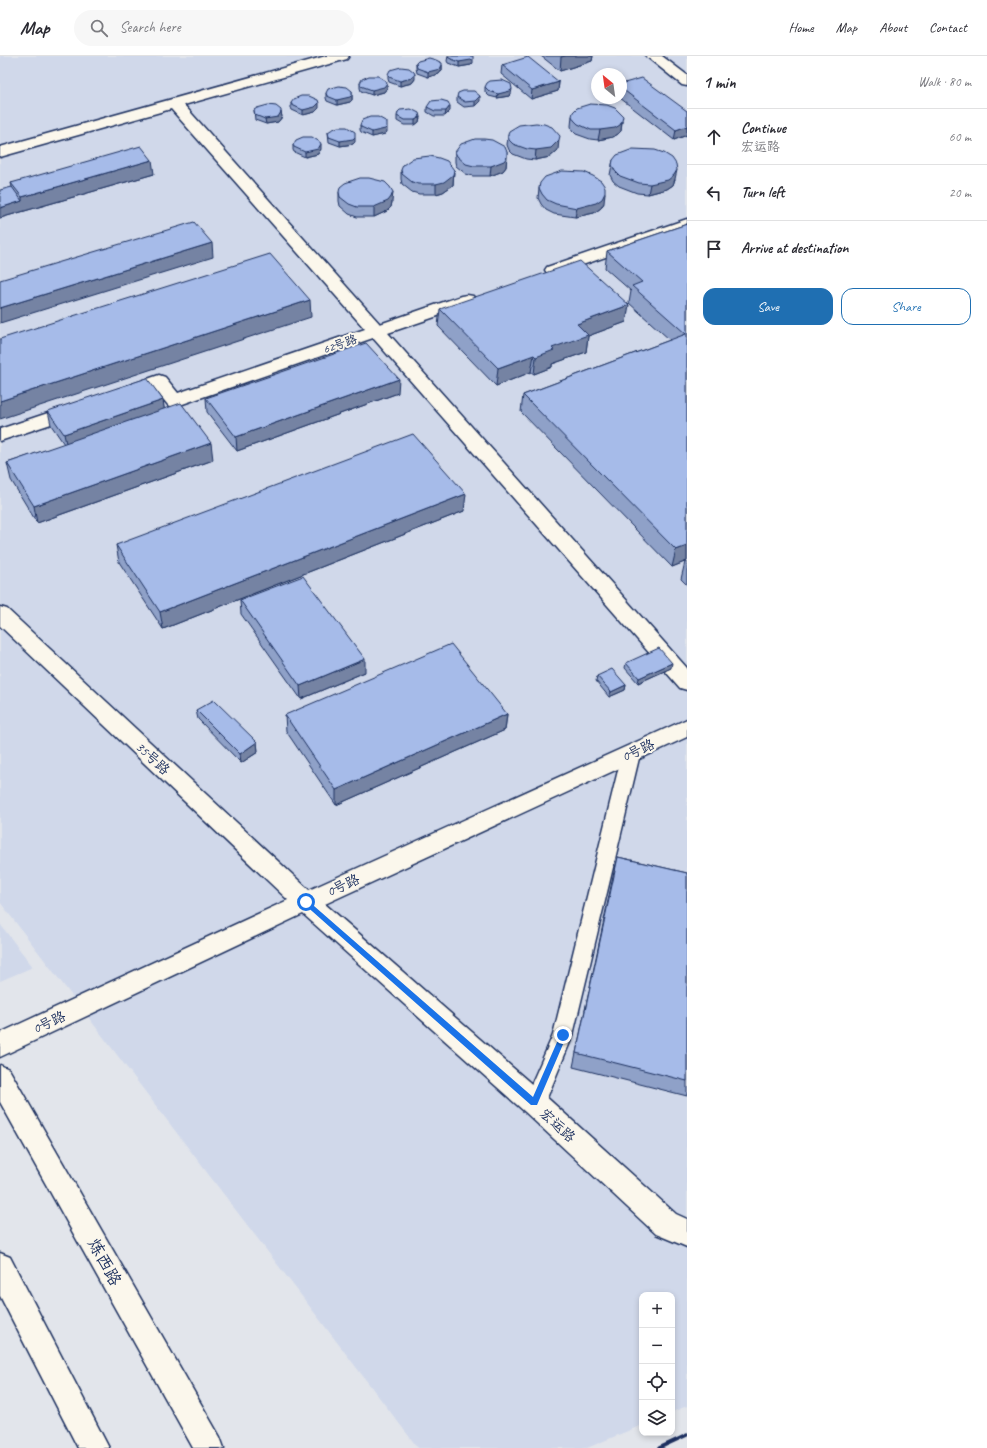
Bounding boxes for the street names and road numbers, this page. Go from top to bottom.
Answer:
street label: 62号路 [321,331,359,357]
street label: 0号路 [619,735,657,765]
street label: 35号路 [132,738,173,778]
street label: 0号路 [324,870,362,900]
street label: 0号路 [30,1007,68,1037]
street label: 宏运路 [536,1105,579,1146]
street label: 炼西路 [83,1235,126,1290]

